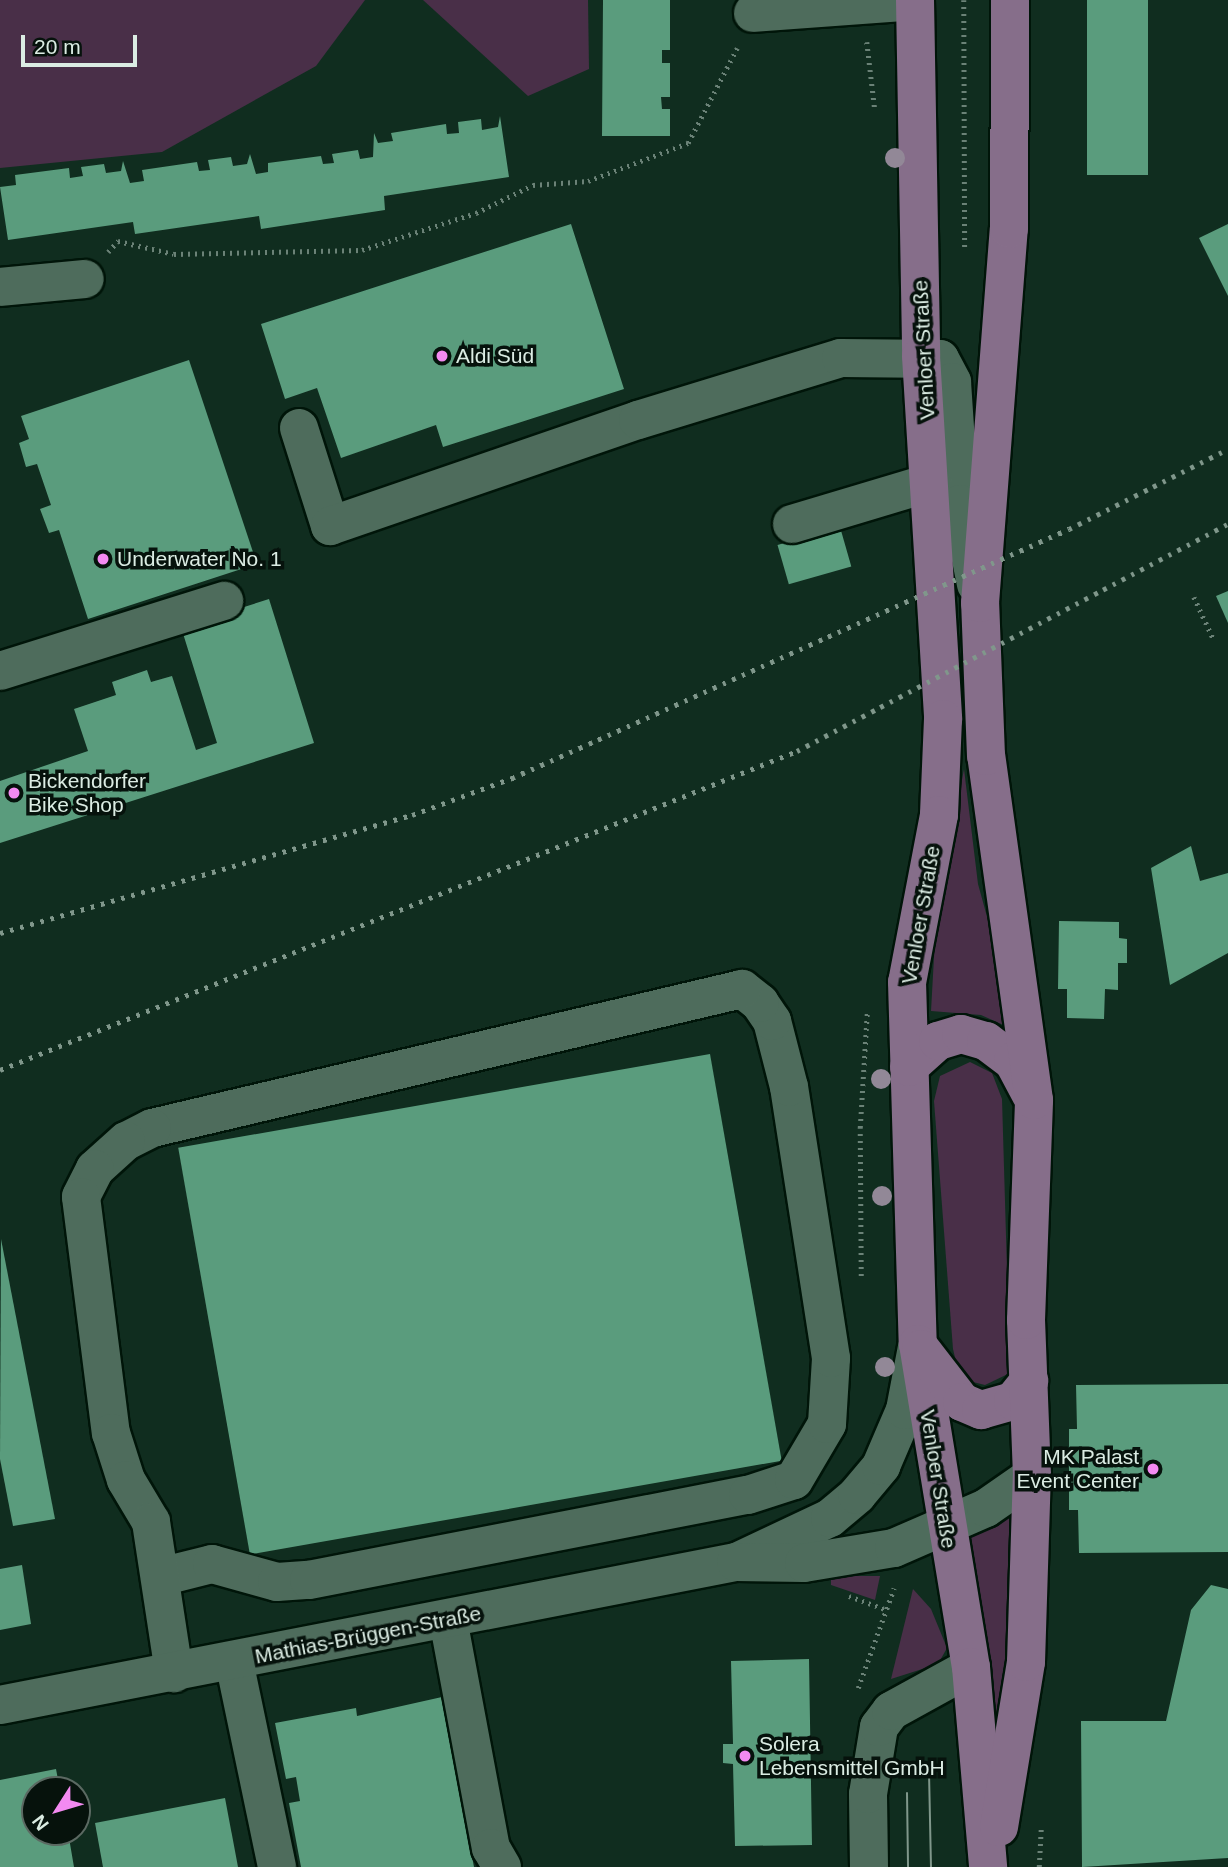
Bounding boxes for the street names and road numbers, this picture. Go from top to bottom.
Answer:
street label: Venloer Straße [908,279,940,421]
street label: Venloer Straße [896,844,946,986]
street label: Venloer Straße [915,1408,961,1550]
street label: Mathias-Brüggen-Straße [253,1601,483,1669]

